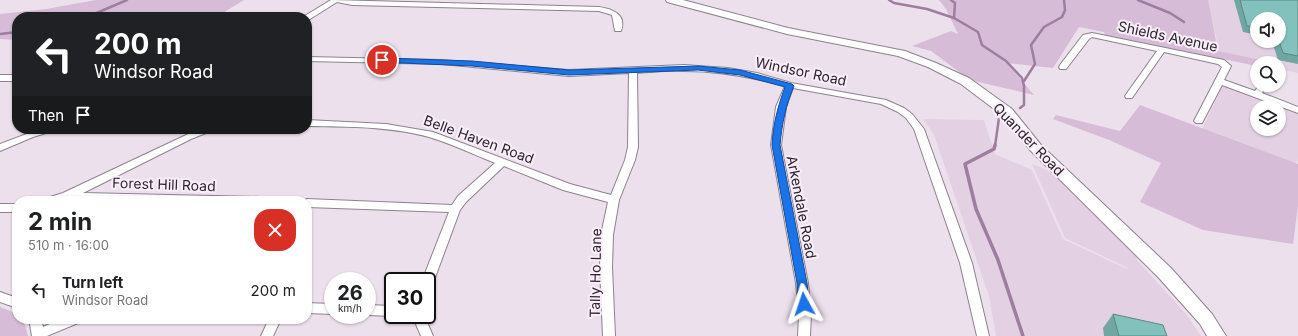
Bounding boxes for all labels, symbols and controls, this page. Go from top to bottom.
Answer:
map controls [1250,12,1286,136]
button: sound [1250,12,1286,48]
street label: Shields Avenue [1117,17,1219,55]
text: 200 m [94,27,182,61]
icon: left [28,28,80,80]
pin [365,43,399,77]
icon: arrive [371,49,393,71]
street label: Windsor Road [754,53,848,89]
button: search [1250,56,1286,92]
text: Windsor Road [94,61,213,82]
street label: Quander Road [990,99,1068,179]
button: layers [1250,100,1286,136]
icon: arrive [72,104,94,126]
text: Then [28,106,64,125]
street label: Belle Haven Road [422,111,536,167]
street label: Arkendale Road [784,154,820,260]
street label: Forest Hill Road [112,174,216,194]
text: 2 min [28,207,92,236]
button: close [254,209,296,251]
street label: Tally Ho Lane [586,228,604,318]
text: 510 m · 16:00 [28,237,109,253]
speed limit sign: 30 [384,272,436,324]
text: Turn left [62,273,123,292]
icon: left [28,279,50,301]
text: 200 m [251,281,296,300]
text: 26 [337,281,363,305]
position arrow [783,283,825,325]
text: Windsor Road [62,292,148,308]
text: km/h [338,302,362,314]

